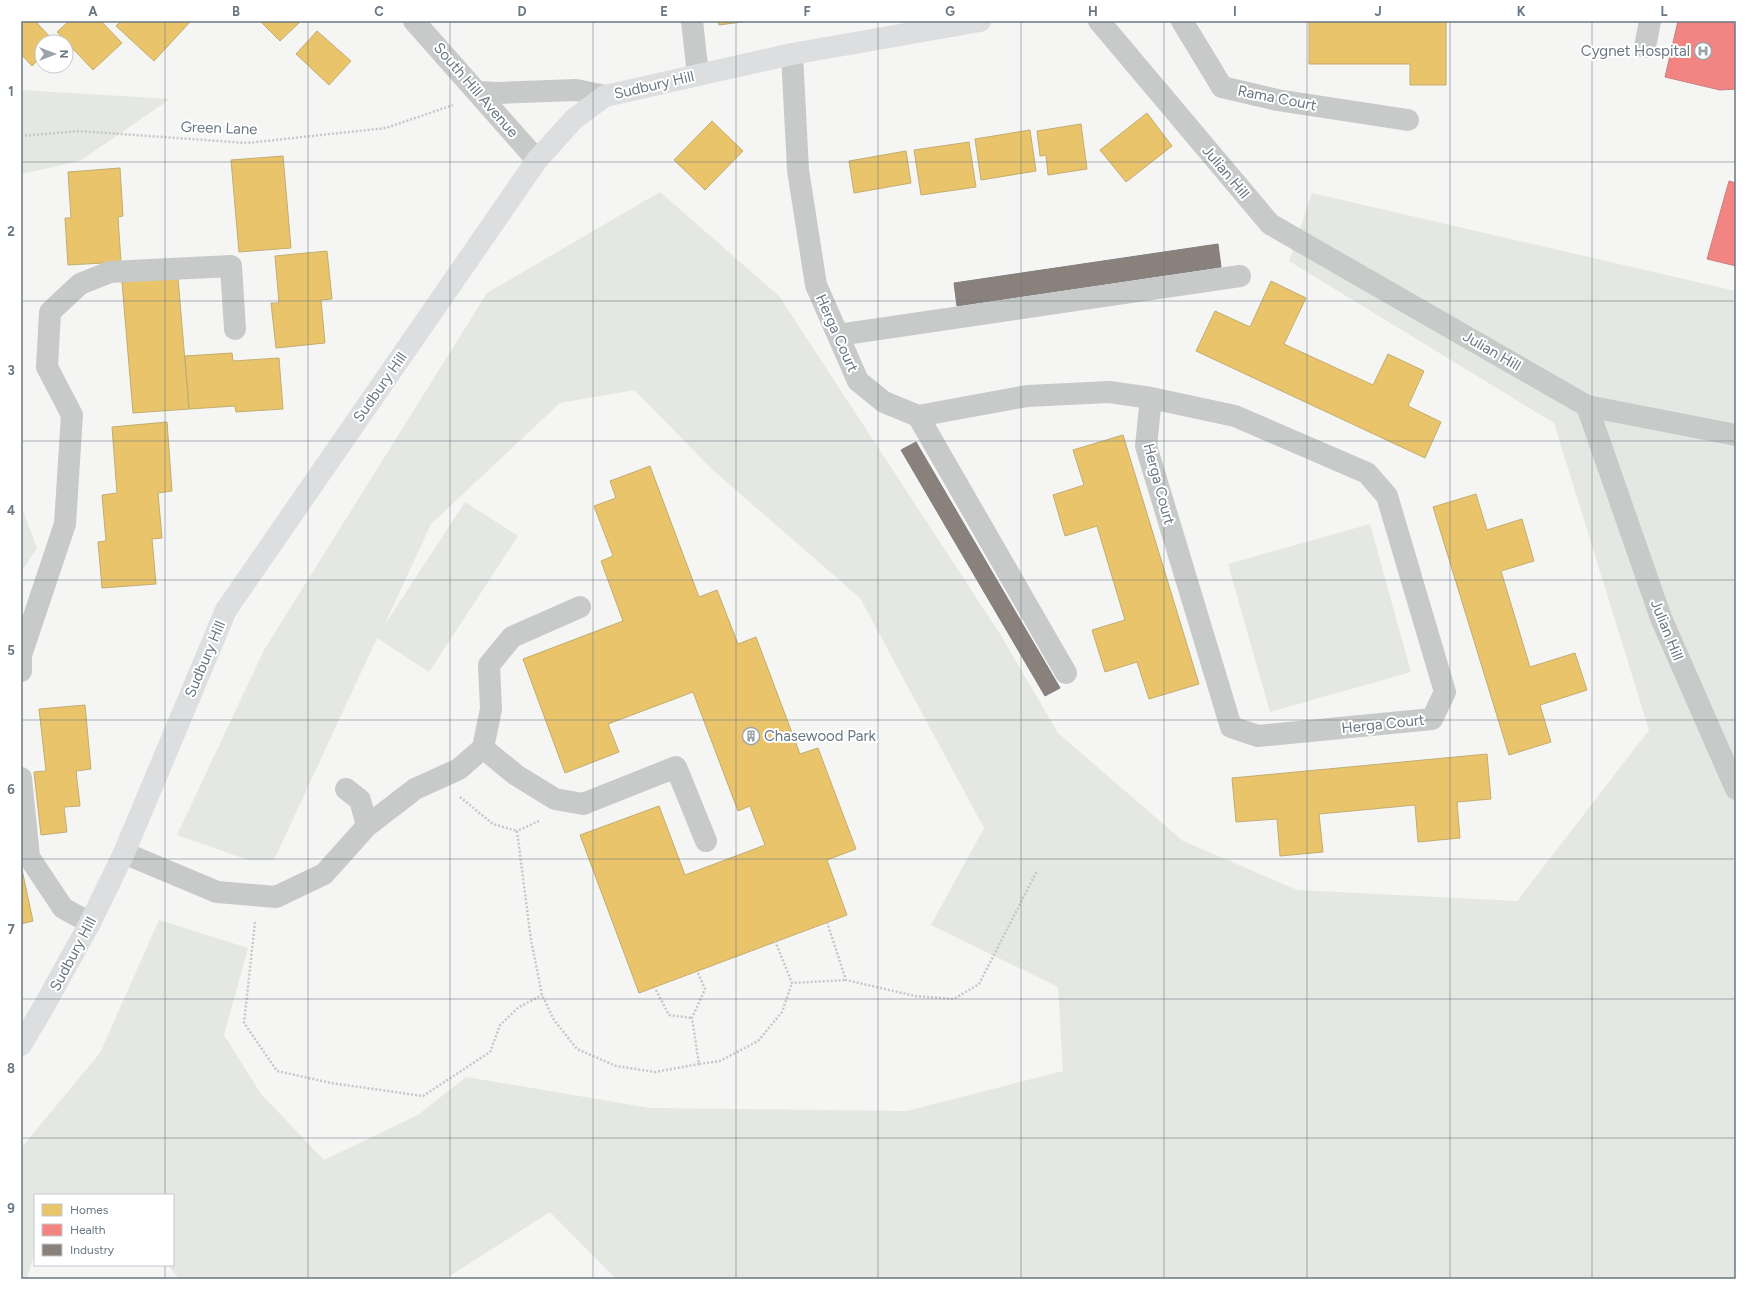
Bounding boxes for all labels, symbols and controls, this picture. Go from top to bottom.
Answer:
text: A [88,4,98,19]
text: B [232,4,240,19]
text: C [374,4,384,19]
text: D [517,4,527,19]
text: E [660,4,668,19]
text: F [803,4,811,19]
text: G [945,4,955,19]
text: H [1088,4,1098,19]
text: I [1233,4,1237,19]
text: J [1374,4,1382,19]
text: K [1517,4,1526,19]
text: L [1661,4,1668,19]
north arrow [34,34,74,74]
street label: South Hill Avenue [430,39,522,141]
hospital icon: Cygnet Hospital [1693,41,1713,61]
place label: Cygnet Hospital [1581,42,1690,60]
text: N [57,50,70,58]
street label: Sudbury Hill [612,67,696,103]
street label: Rama Court [1236,82,1318,115]
text: 1 [8,84,14,99]
street label: Green Lane [180,118,258,138]
street label: Julian Hill [1199,142,1253,202]
text: 2 [7,224,15,239]
street label: Herga Court [812,291,862,375]
street label: Julian Hill [1460,327,1524,375]
street label: Sudbury Hill [349,348,411,426]
text: 3 [7,363,15,378]
street label: Herga Court [1140,441,1179,527]
text: 4 [7,503,15,518]
street label: Julian Hill [1647,597,1687,663]
street label: Sudbury Hill [181,618,229,700]
text: 5 [7,643,15,658]
street label: Herga Court [1341,711,1426,737]
building icon: Chasewood Park [741,726,761,746]
place label: Chasewood Park [764,727,877,745]
text: 6 [7,782,15,797]
street label: Sudbury Hill [46,914,100,994]
text: 7 [7,922,15,937]
text: 8 [7,1061,15,1076]
legend [34,1194,174,1266]
text: 9 [7,1201,15,1216]
text: Homes [70,1203,109,1217]
text: Health [70,1223,106,1237]
text: Industry [70,1243,115,1257]

